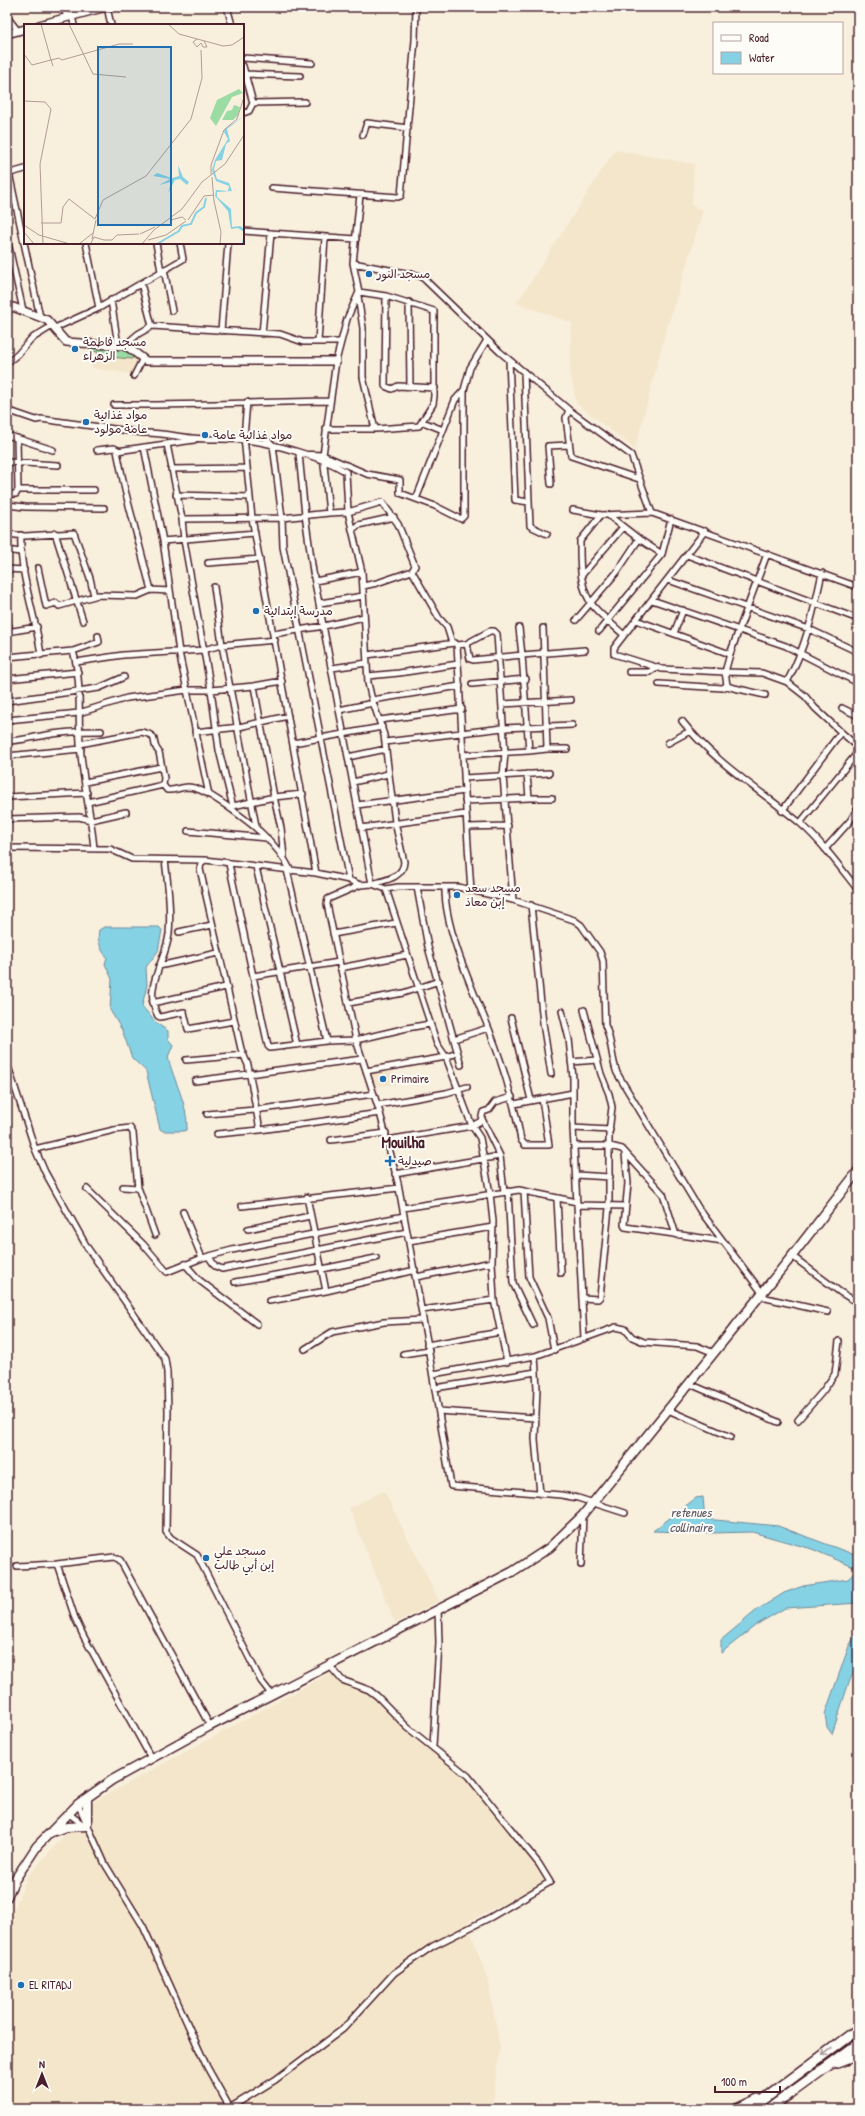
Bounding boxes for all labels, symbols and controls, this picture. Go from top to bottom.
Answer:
legend [713,22,843,74]
inset map [24,24,244,244]
text: Road [749,29,769,46]
text: Water [749,49,775,66]
place label: مسجد النور [376,265,430,282]
marker: مسجد النور [364,269,374,279]
place label: مسجد فاطمة الزهراء [83,333,147,364]
marker: مسجد فاطمة الزهراء [70,344,80,354]
place label: مواد غذائية عامة مولود [94,406,147,437]
marker: مواد غذائية عامة مولود [81,417,91,427]
place label: مواد غذائية عامة [213,426,292,443]
marker: مواد غذائية عامة [200,430,210,440]
place label: مدرسة إبتدائية [264,602,333,619]
marker: مدرسة إبتدائية [251,606,261,616]
place label: مسجد سعد إبن معاذ [465,879,521,910]
marker: مسجد سعد إبن معاذ [452,890,462,900]
place label: Primaire [391,1070,429,1087]
marker: Primaire [378,1074,388,1084]
district label: Mouilha [381,1131,425,1153]
place label: صيدلية [398,1152,432,1169]
marker: صيدلية [385,1156,395,1166]
water label: retenues collinaire [670,1503,713,1536]
place label: مسجد علي إبن أبي طالب [214,1542,274,1576]
marker: مسجد علي إبن أبي طالب [201,1553,211,1563]
place label: EL RITADJ [29,1976,72,1993]
marker: EL RITADJ [16,1980,26,1990]
one-way arrow [821,2048,832,2056]
north arrow [22,2054,62,2094]
text: N [39,2057,45,2071]
scale bar [715,2068,780,2094]
text: 100 m [721,2073,747,2090]

